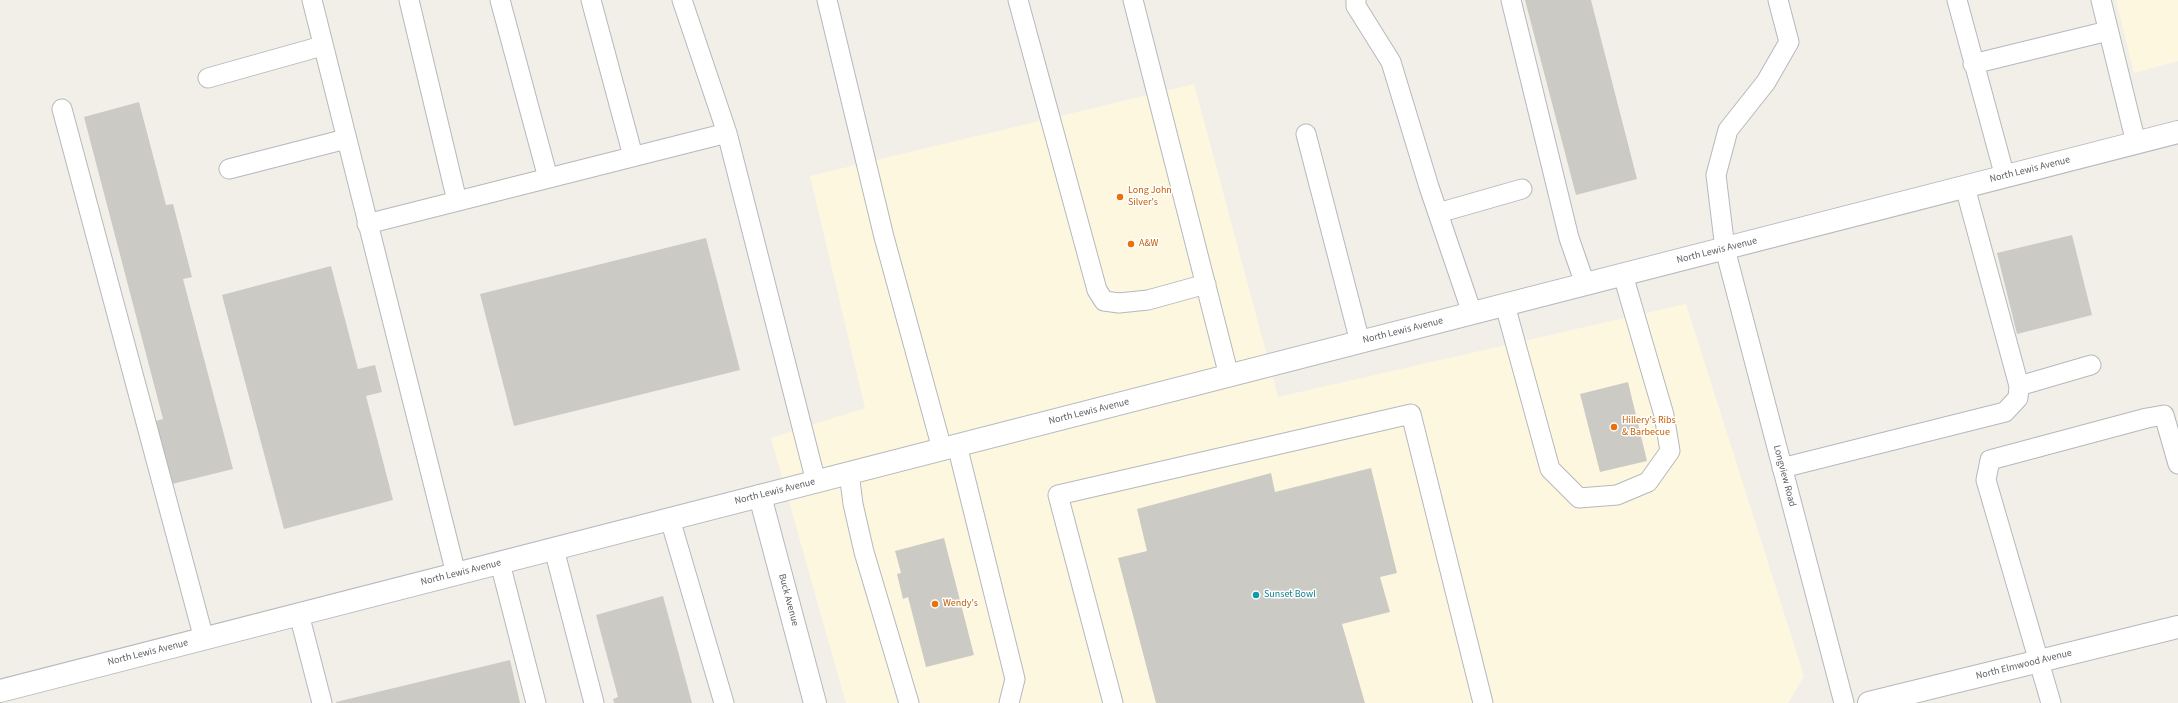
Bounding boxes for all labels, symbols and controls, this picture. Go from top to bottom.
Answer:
street label: North Lewis Avenue [1988,154,2072,186]
place label: Long John Silver's [1128,185,1172,208]
marker: Long John Silver's [1115,192,1125,202]
street label: North Lewis Avenue [1675,235,1759,267]
place label: A&W [1139,238,1158,250]
marker: A&W [1126,239,1136,249]
street label: North Lewis Avenue [1361,315,1445,347]
street label: North Lewis Avenue [1047,396,1131,428]
place label: Hillery's Ribs & Barbecue [1622,415,1676,438]
marker: Hillery's Ribs & Barbecue [1609,422,1619,432]
street label: Longview Road [1770,444,1798,508]
street label: North Lewis Avenue [733,476,817,508]
street label: North Lewis Avenue [419,557,503,589]
street label: Buck Avenue [775,573,801,627]
place label: Sunset Bowl [1264,589,1316,601]
marker: Sunset Bowl [1251,590,1261,600]
place label: Wendy's [943,598,978,610]
marker: Wendy's [930,599,940,609]
street label: North Lewis Avenue [106,637,190,669]
street label: North Elmwood Avenue [1975,647,2073,683]

